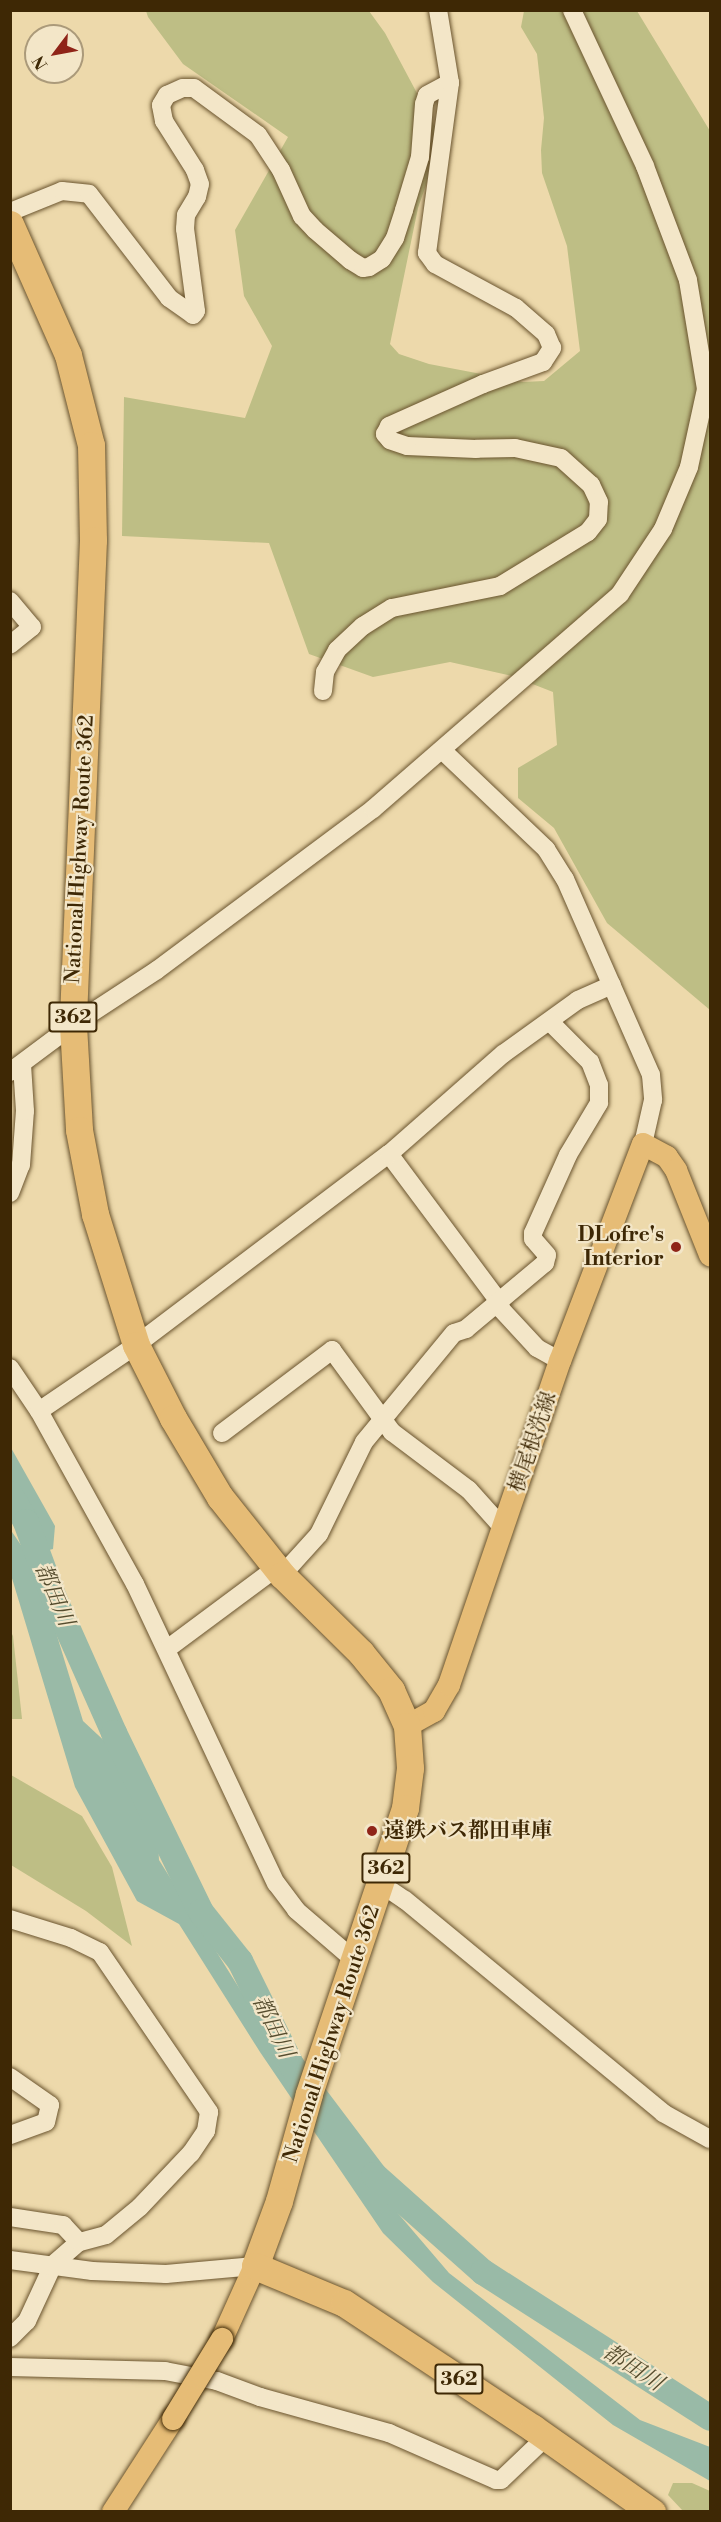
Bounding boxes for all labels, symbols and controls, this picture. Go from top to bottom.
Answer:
north arrow [24,24,84,84]
text: N [29,52,52,73]
street label: National Highway Route 362 [60,714,100,984]
road number: 362 [48,1000,98,1034]
place label: DLofre's Interior [578,1222,664,1272]
marker: DLofre's Interior [669,1240,683,1254]
street label: 横尾根洗線 [504,1388,562,1496]
water label: 都田川 [29,1559,79,1631]
place label: 遠鉄バス都田車庫 [384,1818,552,1844]
marker: 遠鉄バス都田車庫 [365,1824,379,1838]
road number: 362 [360,1851,412,1885]
street label: National Highway Route 362 [278,1902,386,2166]
water label: 都田川 [247,1992,299,2062]
water label: 都田川 [598,2339,668,2397]
road number: 362 [434,2362,484,2396]

